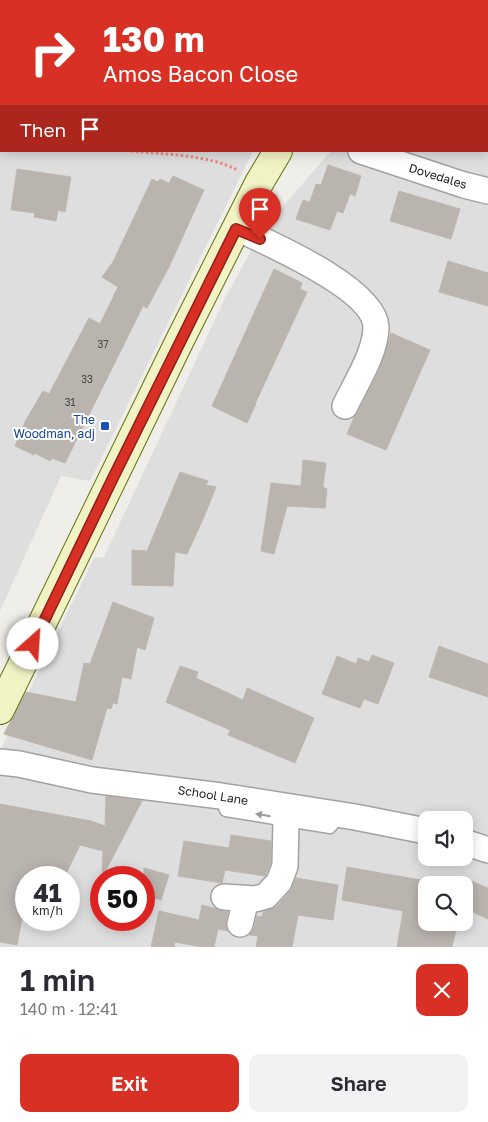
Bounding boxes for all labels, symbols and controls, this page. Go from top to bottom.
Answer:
text: 130 m [103,18,205,60]
icon: right [20,20,85,85]
text: Amos Bacon Close [103,60,298,87]
icon: arrive [76,115,104,143]
text: Then [20,118,66,141]
street label: Dovedales [407,160,469,192]
pin [239,188,281,239]
icon: arrive [246,195,274,223]
house number: 37 [97,338,109,350]
house number: 33 [81,373,93,385]
house number: 31 [65,396,75,408]
place label: The Woodman, adj [13,412,95,441]
marker: The Woodman, adj [99,420,111,432]
position arrow [6,617,58,669]
street label: School Lane [177,782,249,808]
one-way arrow [254,811,270,819]
map controls [418,811,473,931]
button: sound [418,811,473,866]
speed limit sign: 50 [90,866,155,931]
button: search [418,876,473,931]
text: 41 [33,877,62,908]
text: km/h [32,903,63,918]
text: 1 min [20,962,95,998]
button: close [416,964,468,1016]
text: 140 m · 12:41 [20,999,118,1019]
button: Exit [20,1054,239,1112]
button: Share [249,1054,468,1112]

